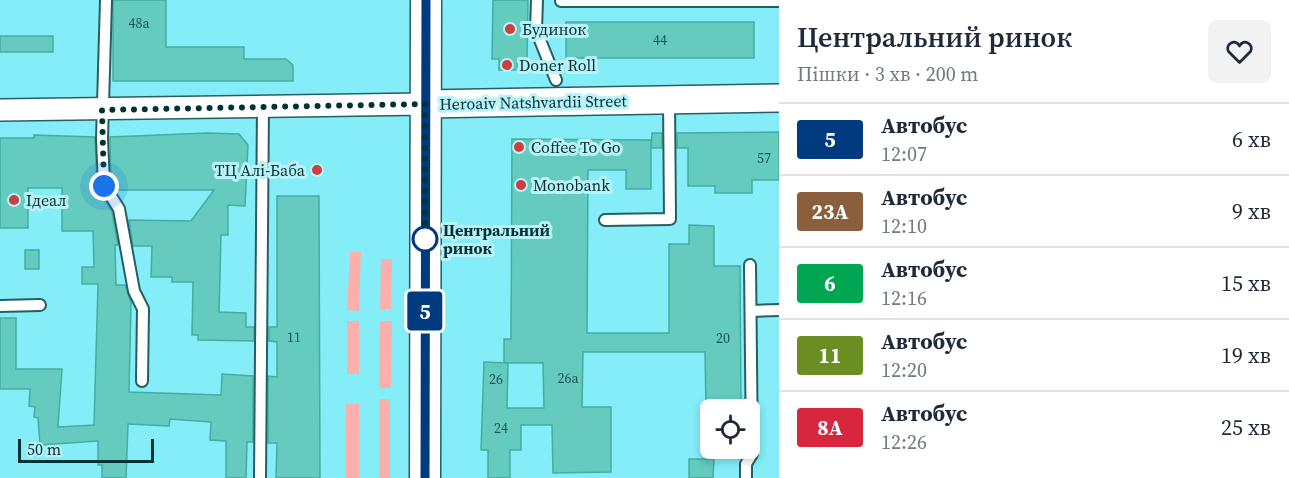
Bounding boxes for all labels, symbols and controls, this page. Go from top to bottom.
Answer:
house number: 48а [128,13,150,33]
place label: Будинок [522,18,586,40]
text: Центральний ринок [797,18,1072,56]
button: heart [1208,20,1271,83]
marker: Будинок [503,22,517,36]
house number: 44 [653,30,667,50]
place label: Doner Roll [519,54,596,76]
marker: Doner Roll [500,58,514,72]
text: Пішки · 3 хв · 200 m [797,60,978,88]
street label: Heroaiv Natshvardii Street [439,89,628,115]
text: Автобус [881,110,967,140]
text: 6 хв [1232,124,1271,154]
text: 5 [824,125,836,154]
place label: Coffee To Go [531,136,621,158]
marker: Coffee To Go [512,140,526,154]
text: 12:07 [881,140,927,168]
house number: 57 [757,148,771,168]
place label: ТЦ Алі-Баба [215,159,306,181]
marker: ТЦ Алі-Баба [310,163,324,177]
your location [89,171,119,201]
place label: Monobank [533,174,610,196]
marker: Monobank [514,178,528,192]
text: Автобус [881,182,967,212]
place label: Ідеал [26,189,66,211]
marker: Ідеал [7,193,21,207]
text: 9 хв [1232,196,1271,226]
text: 23А [812,197,848,226]
text: 12:10 [881,212,927,240]
place label: Центральний ринок [443,219,551,259]
marker: Центральний ринок [412,226,438,252]
text: Автобус [881,254,967,284]
text: 15 хв [1221,268,1271,298]
text: 6 [824,269,836,298]
text: 12:16 [881,284,927,312]
line badge: 5 [406,292,444,330]
text: 5 [419,297,431,326]
text: Автобус [881,326,967,356]
house number: 11 [287,327,301,347]
house number: 20 [716,328,730,348]
text: 19 хв [1221,340,1271,370]
text: 11 [819,341,841,370]
text: 12:20 [881,356,927,384]
house number: 26а [557,368,579,388]
house number: 26 [489,369,503,389]
text: Автобус [881,398,967,428]
map controls [700,399,760,459]
button: locate [700,399,760,459]
text: 25 хв [1221,412,1271,442]
text: 8А [817,413,843,442]
house number: 24 [494,418,508,438]
text: 12:26 [881,428,927,456]
scale bar [18,436,154,464]
text: 50 m [27,438,61,460]

